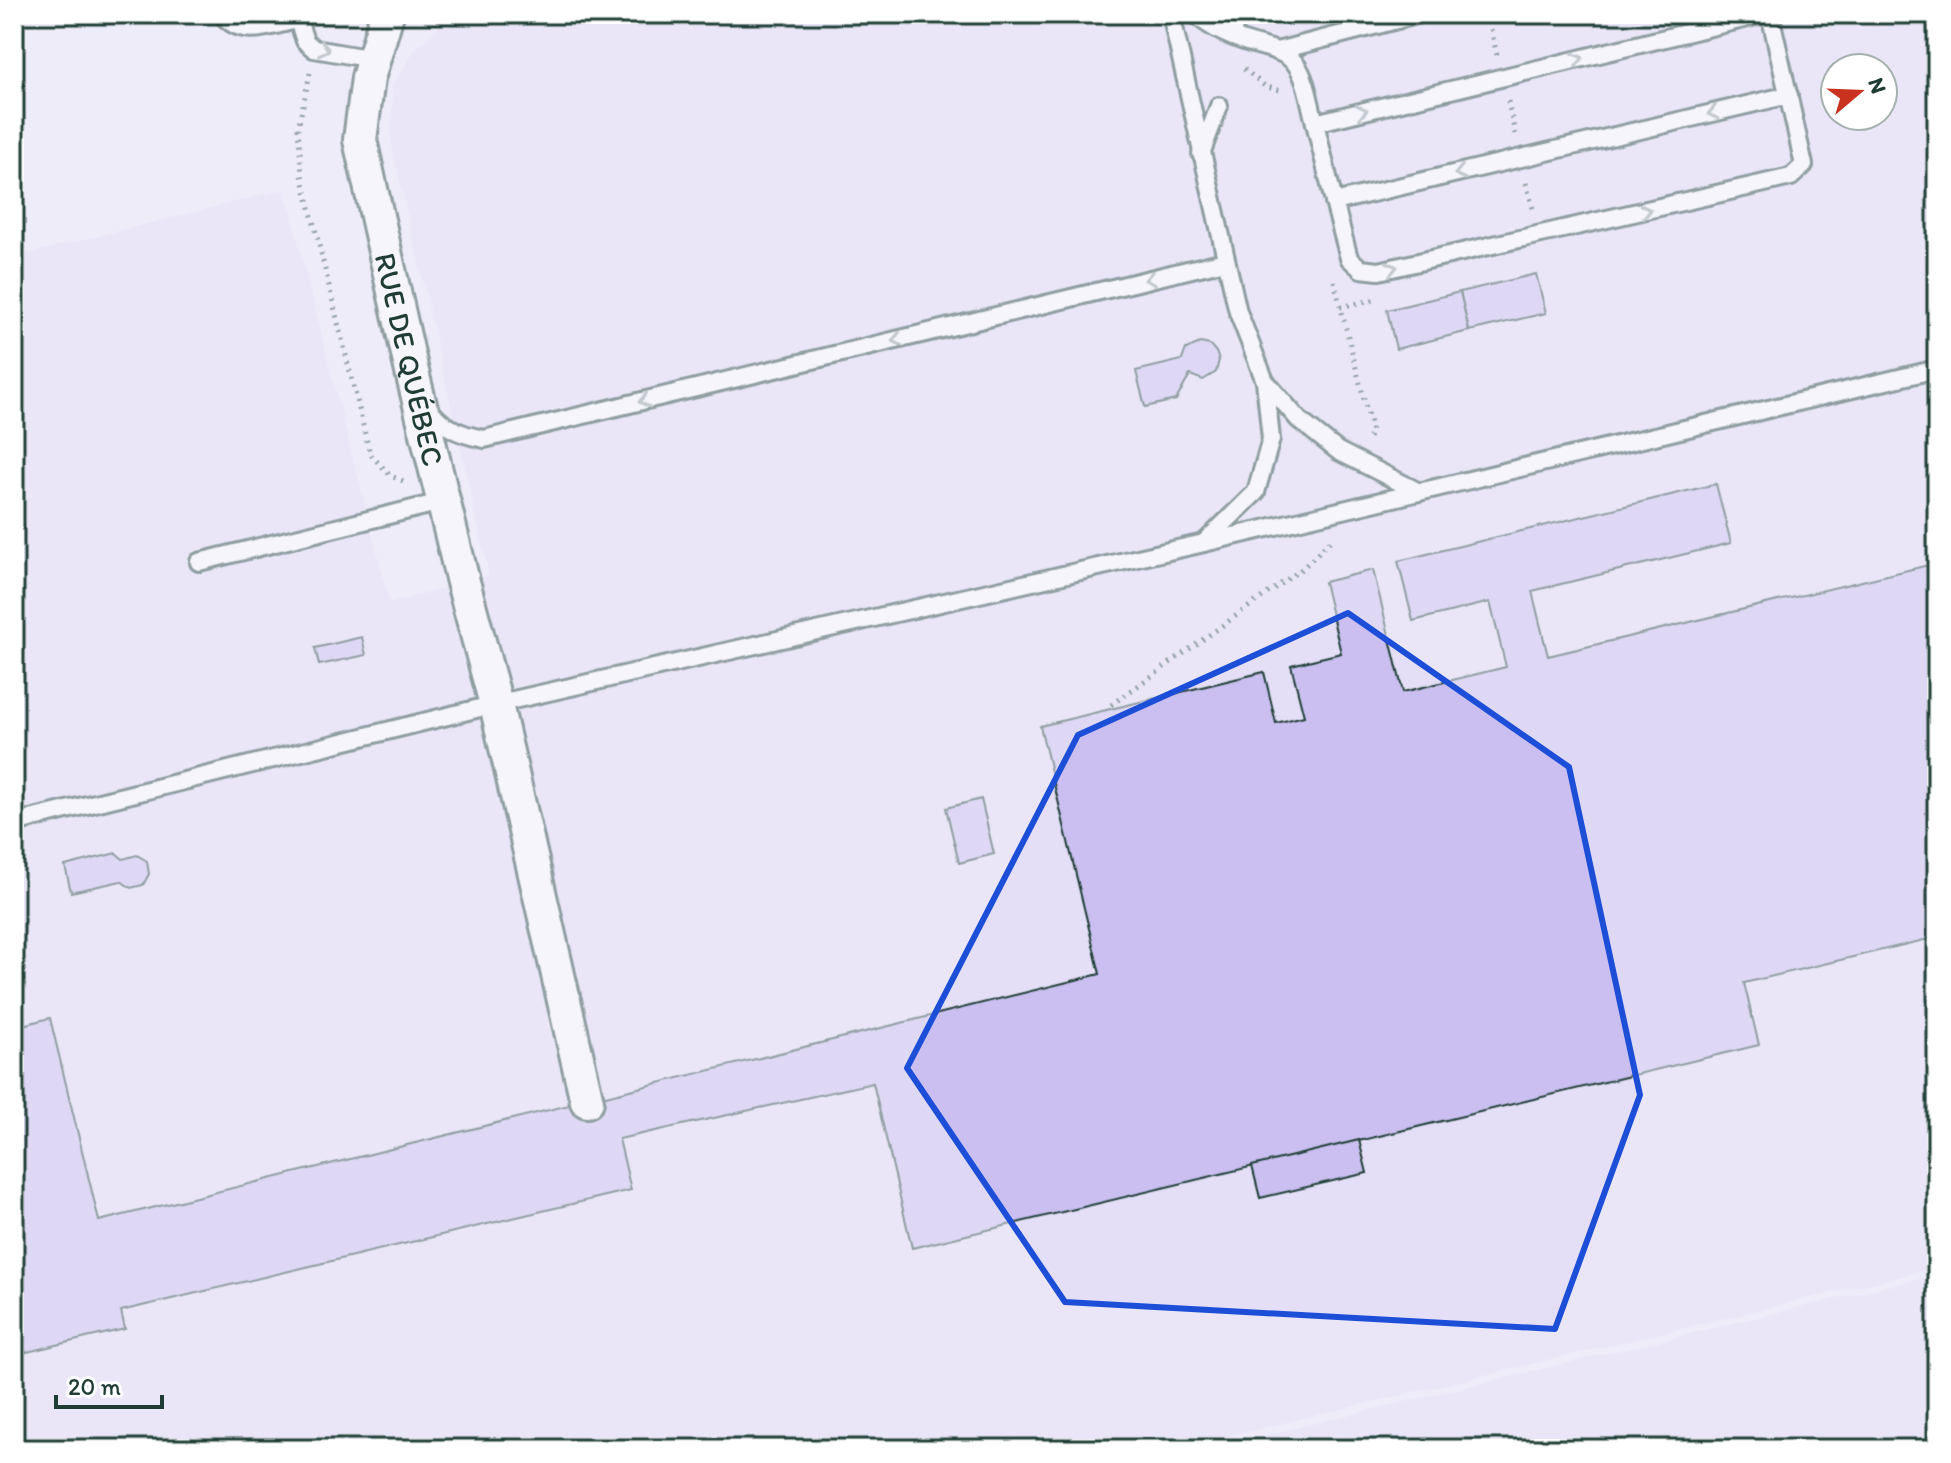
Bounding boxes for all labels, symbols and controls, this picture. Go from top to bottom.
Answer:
one-way arrow [317,40,331,57]
one-way arrow [1571,52,1585,69]
north arrow [1819,52,1899,132]
text: N [1862,74,1893,97]
one-way arrow [1355,104,1369,121]
one-way arrow [1706,104,1720,121]
one-way arrow [1453,164,1467,181]
one-way arrow [1638,203,1652,220]
street label: RUE DE QUÉBEC [367,249,453,469]
one-way arrow [1385,260,1398,277]
one-way arrow [1143,270,1157,287]
one-way arrow [890,331,904,348]
one-way arrow [637,391,651,408]
scale bar [56,1359,162,1409]
text: 20 m [68,1372,121,1401]

